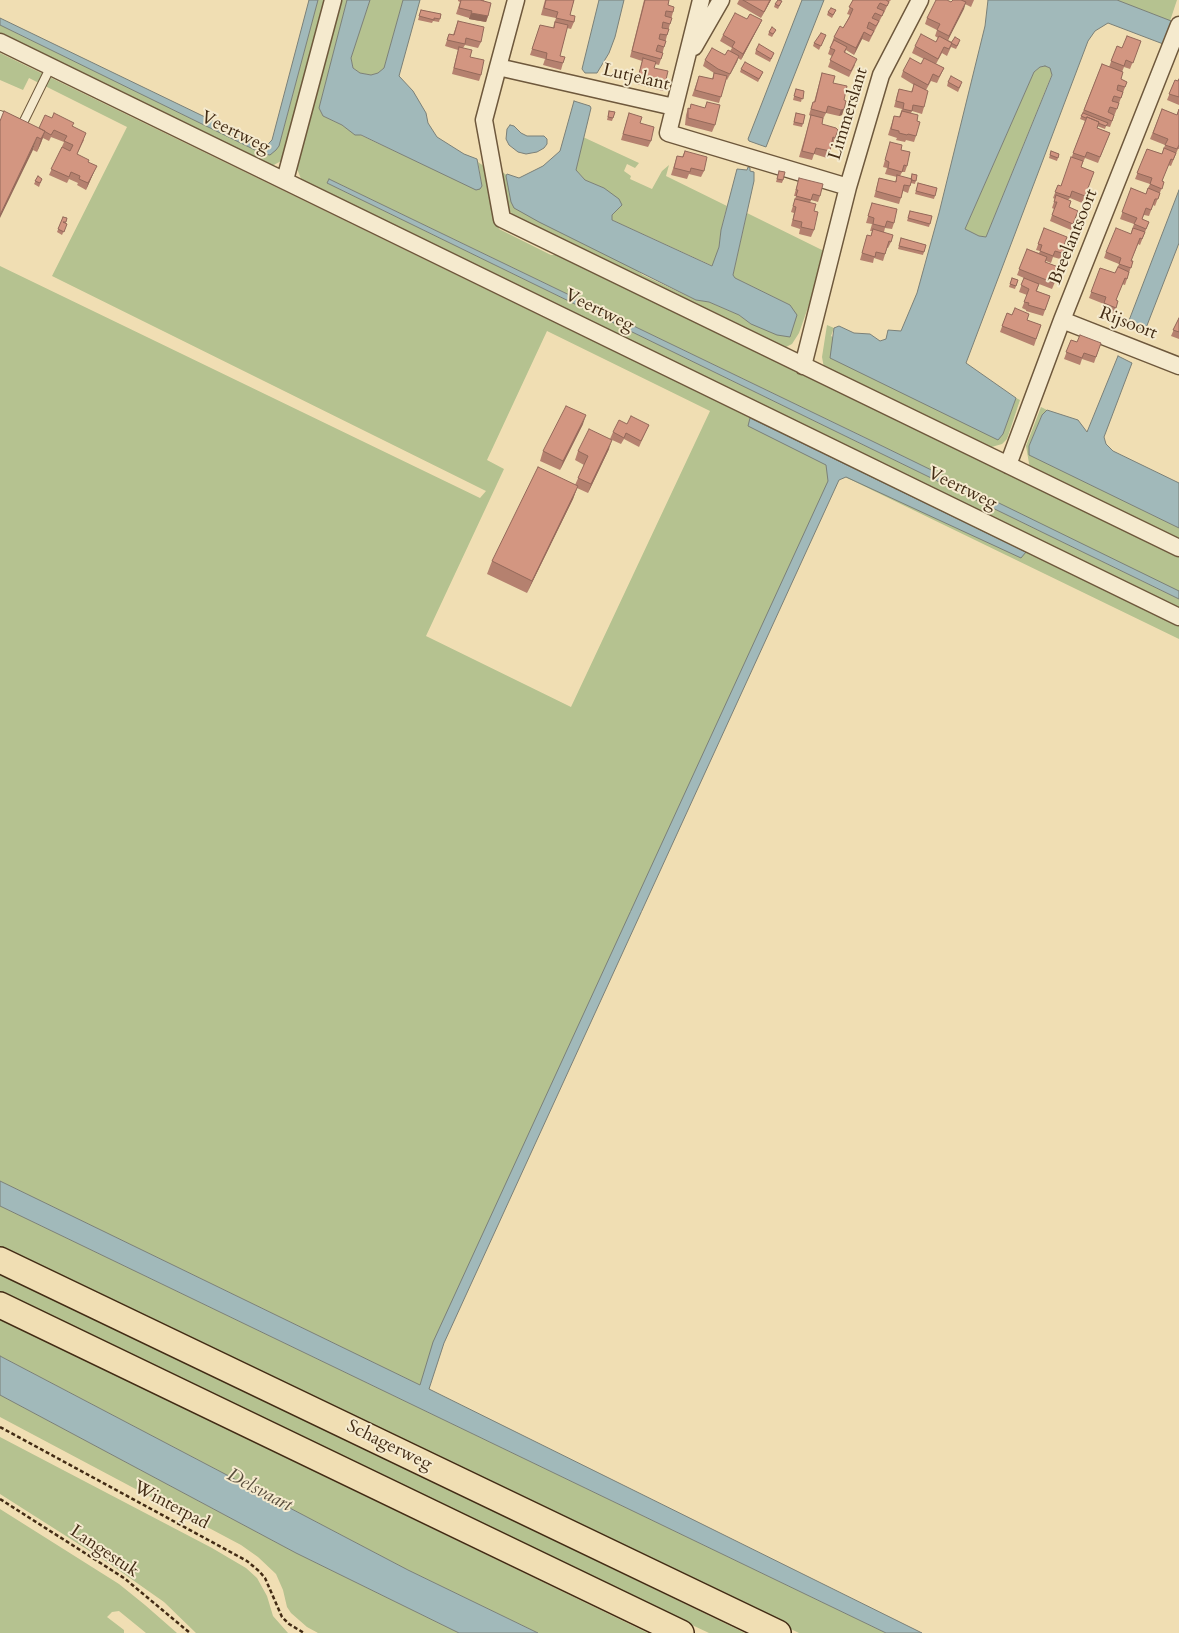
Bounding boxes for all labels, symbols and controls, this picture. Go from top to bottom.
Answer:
street label: Lutjelant [600,60,672,96]
street label: Limmerslant [825,65,873,163]
street label: Veertweg [197,107,273,159]
street label: Breelantsoort [1045,186,1103,288]
street label: Veertweg [561,285,637,337]
street label: Rijsoort [1096,303,1160,345]
street label: Veertweg [924,463,1000,515]
street label: Schagerweg [343,1416,435,1476]
water label: Delsvaart [223,1464,295,1518]
street label: Winterpad [129,1477,213,1535]
street label: Langestuk [65,1521,143,1583]

